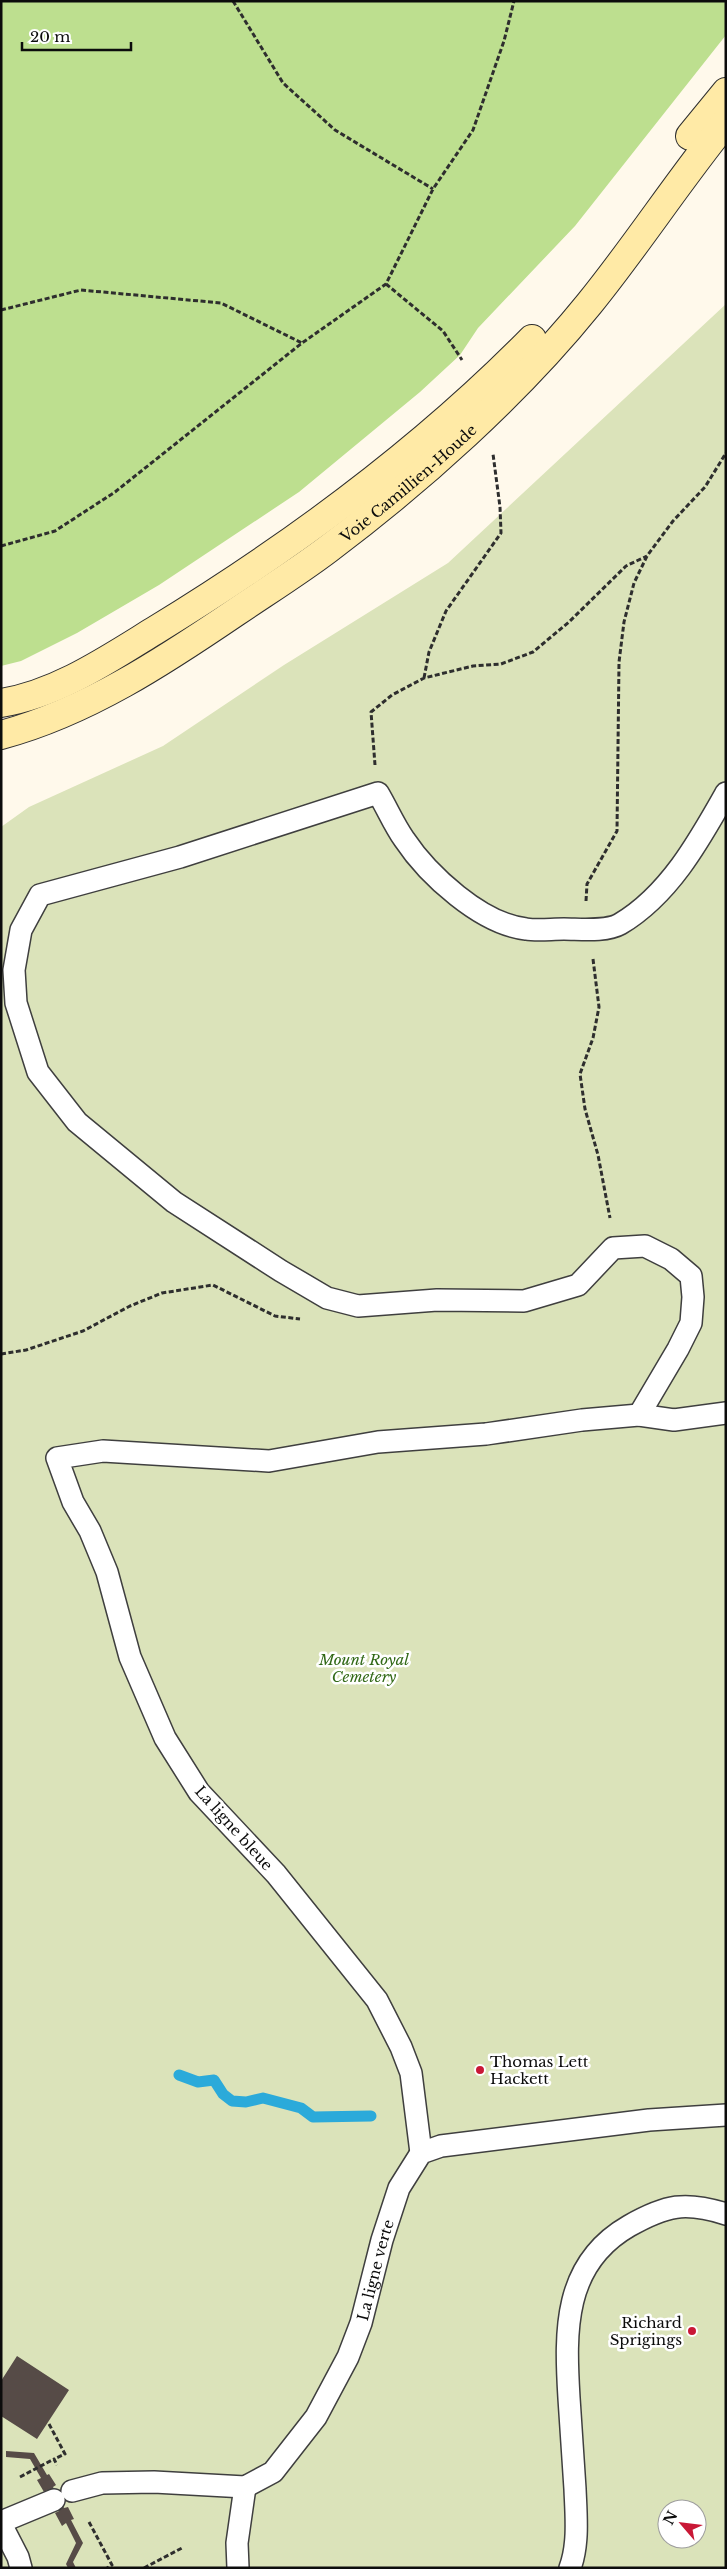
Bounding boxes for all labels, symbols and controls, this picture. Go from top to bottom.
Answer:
scale bar [22,20,131,52]
text: 20 m [30,27,70,46]
street label: Voie Camillien-Houde [335,420,480,547]
park label: Mount Royal Cemetery [318,1650,409,1686]
street label: La ligne bleue [191,1782,277,1874]
place label: Thomas Lett Hackett [490,2052,589,2088]
marker: Thomas Lett Hackett [474,2064,486,2076]
street label: La ligne verte [352,2217,398,2323]
place label: Richard Sprigings [610,2313,682,2349]
marker: Richard Sprigings [686,2325,698,2337]
north arrow [657,2499,707,2549]
text: N [659,2508,682,2528]

